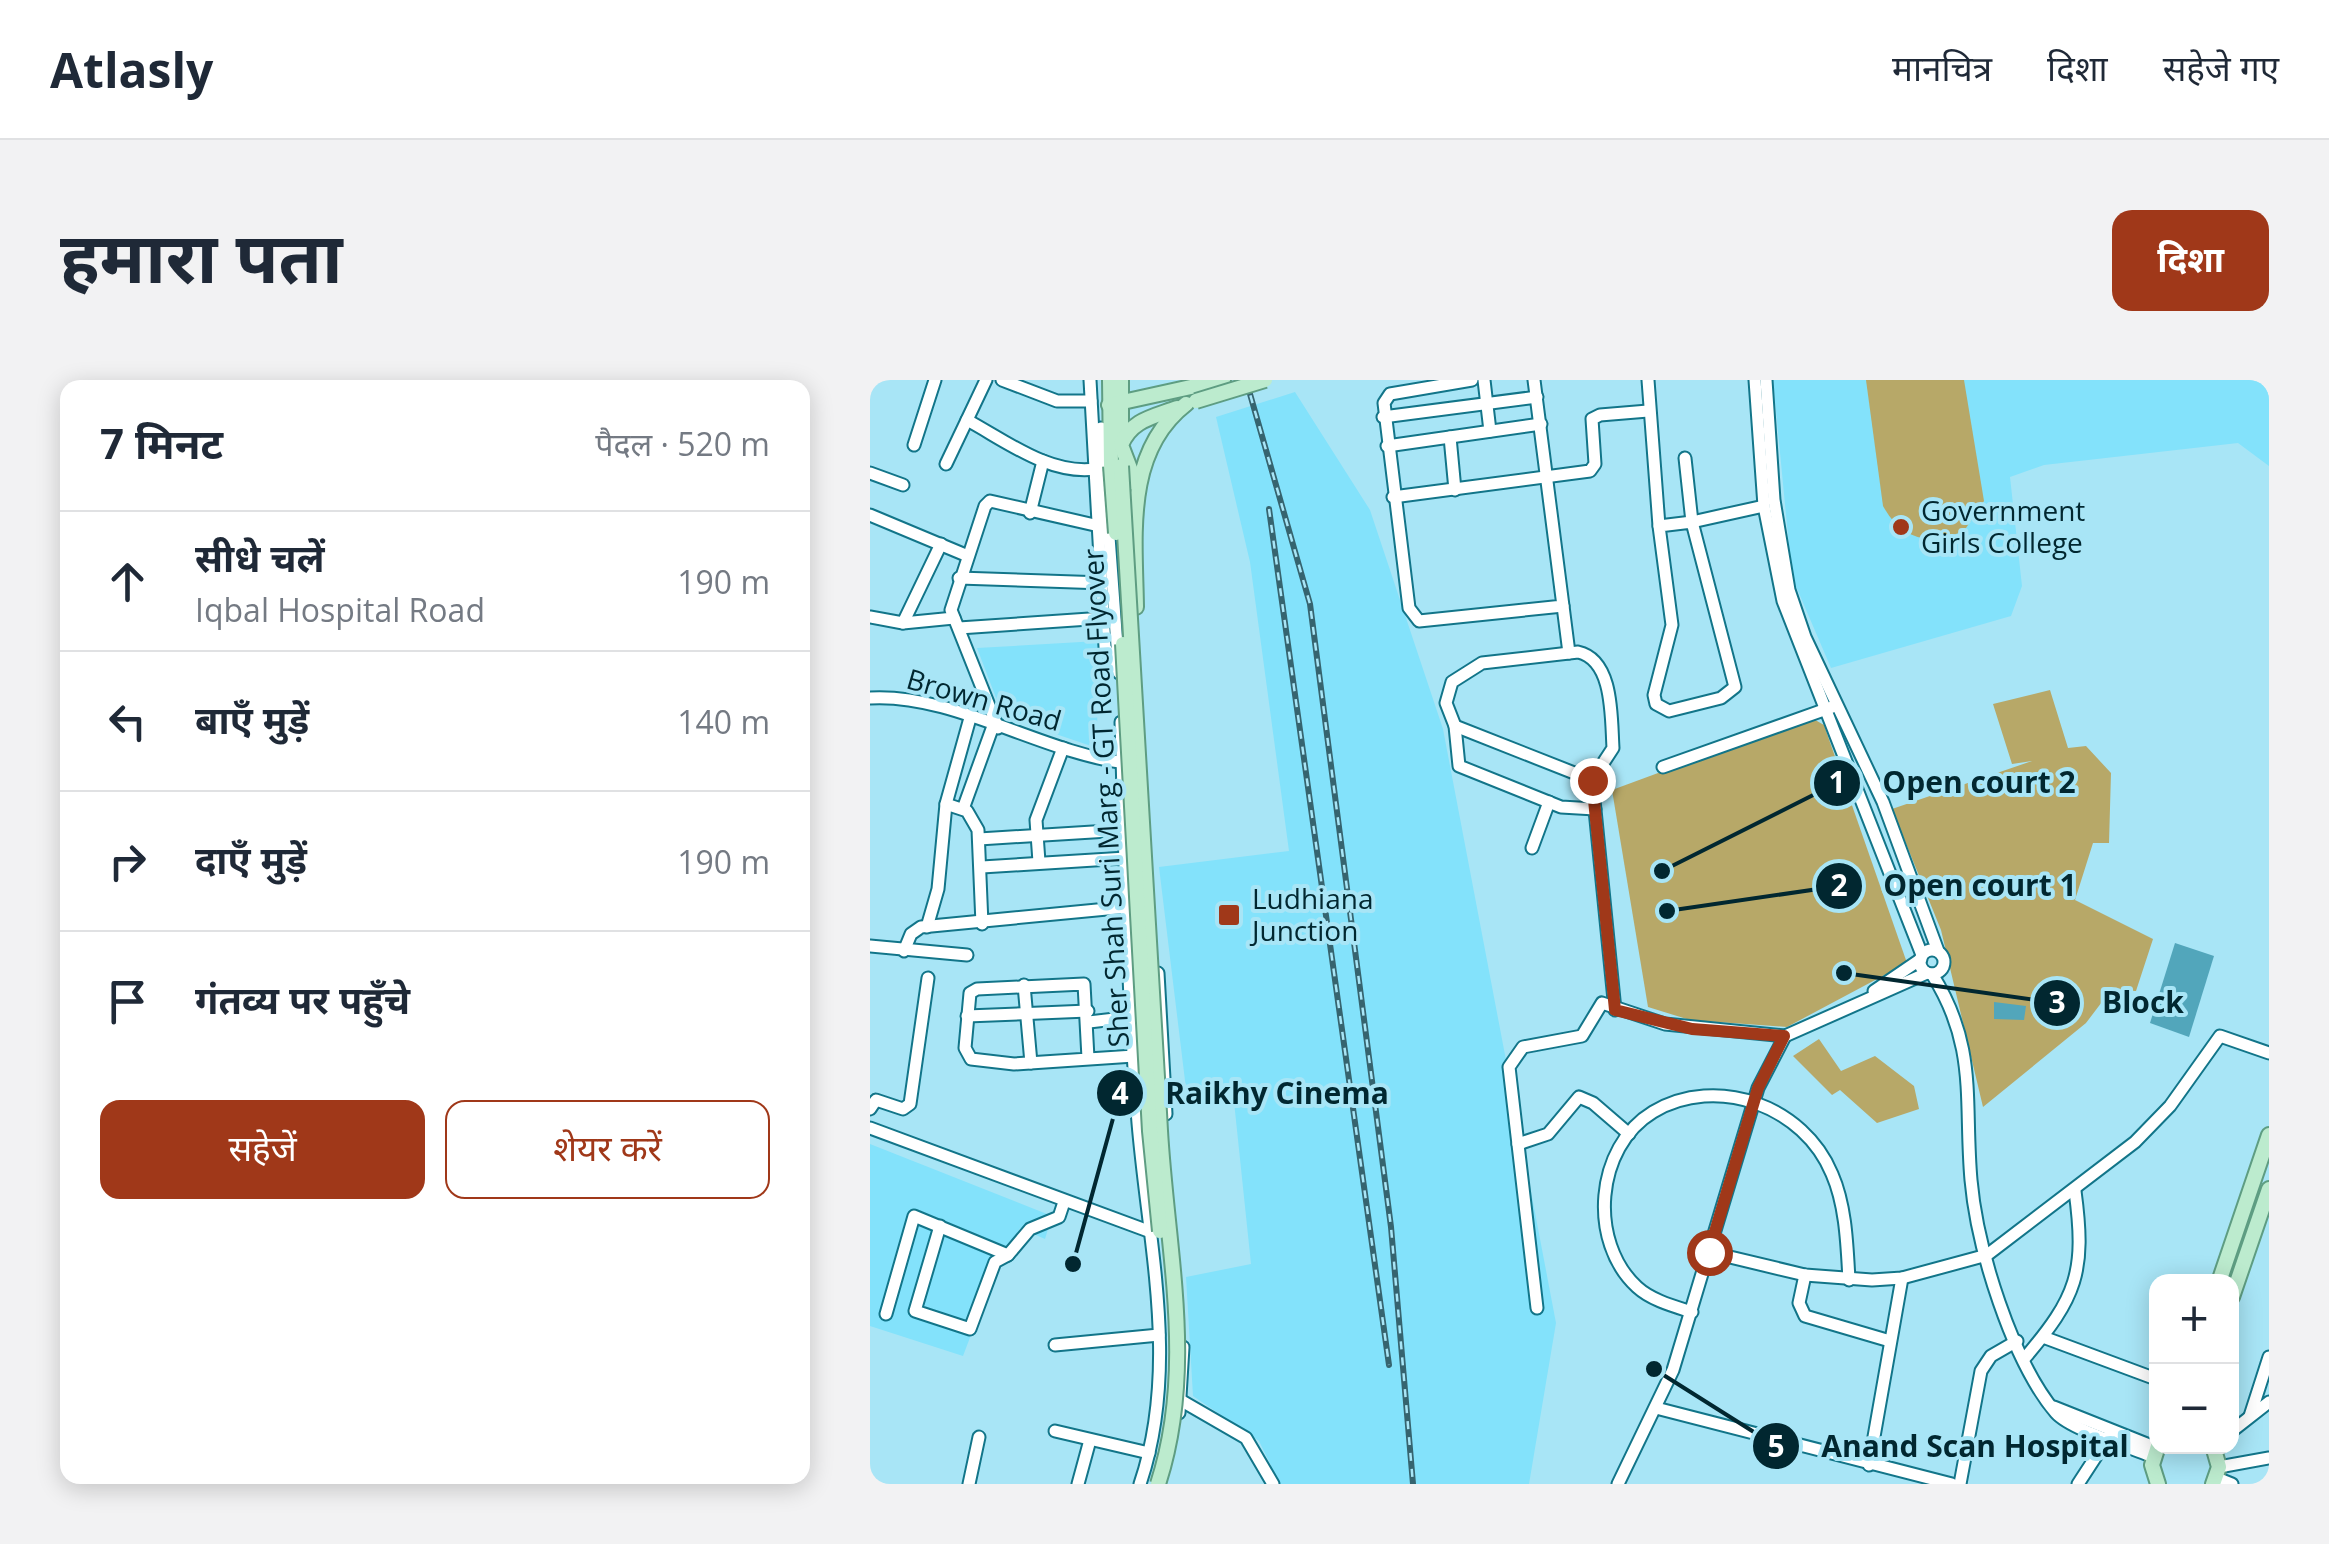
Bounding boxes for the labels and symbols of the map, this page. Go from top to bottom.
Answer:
place label: Government Girls College [1921,491,2085,561]
marker: Government Girls College [1890,516,1912,538]
street label: Sher Shah Suri Marg - GT Road Flyover [1073,547,1137,1048]
street label: Brown Road [902,659,1066,739]
callout: Open court 2 [1812,753,2095,813]
route end [1570,758,1616,804]
text: 1 [1828,761,1846,802]
text: Open court 2 [1882,761,2076,802]
callout: Open court 1 [1814,856,2097,916]
text: 2 [1830,864,1848,905]
text: Open court 1 [1883,864,2077,905]
place label: Ludhiana Junction [1249,879,1373,949]
marker: Ludhiana Junction [1216,902,1242,928]
callout: Block [2032,973,2204,1033]
text: 3 [2048,981,2066,1022]
text: Block [2102,981,2184,1022]
callout: Raikhy Cinema [1095,1063,1409,1123]
text: 4 [1111,1072,1129,1113]
text: Raikhy Cinema [1165,1072,1389,1113]
route start [1687,1230,1733,1276]
callout: Anand Scan Hospital [1751,1416,2149,1476]
text: 5 [1767,1425,1785,1466]
text: Anand Scan Hospital [1821,1425,2129,1466]

